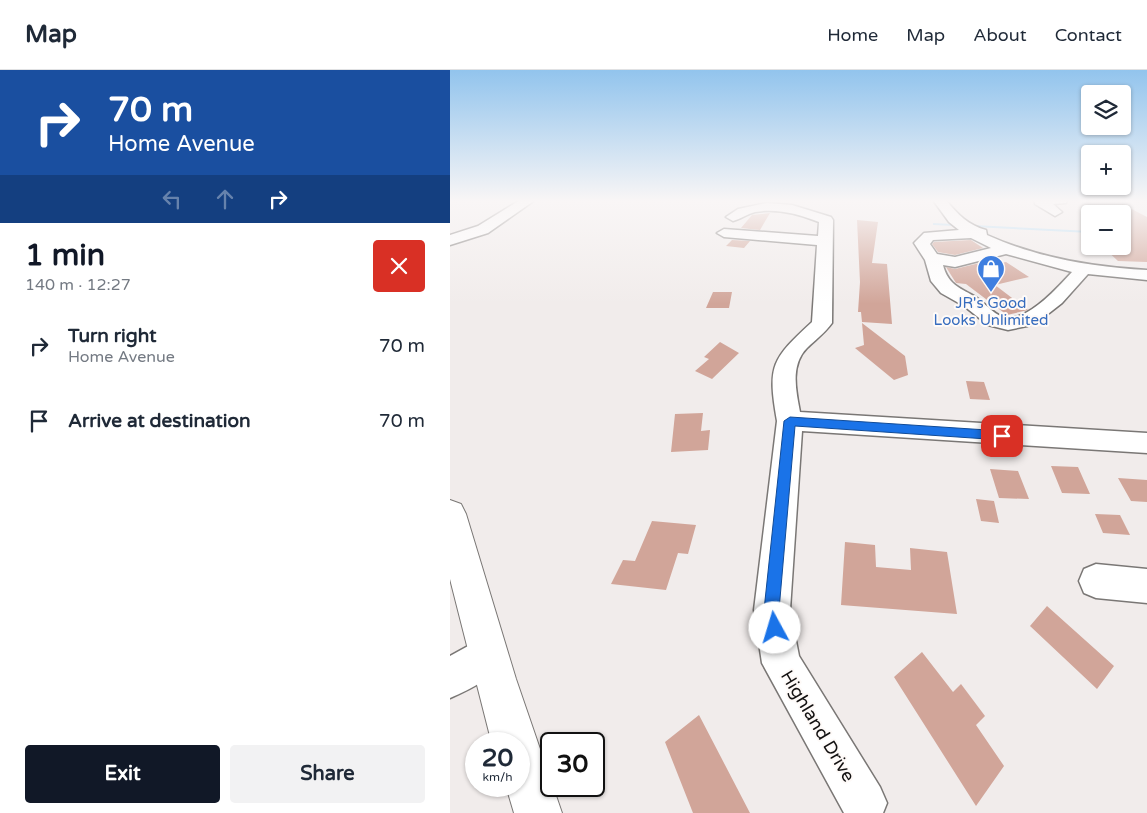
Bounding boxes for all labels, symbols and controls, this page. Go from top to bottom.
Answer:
text: Map [25,20,77,49]
text: Home [827,24,878,46]
text: Map [906,24,945,46]
text: About [973,24,1027,46]
text: Contact [1055,24,1122,46]
map controls [1081,85,1131,255]
button: layers [1081,85,1131,135]
text: 70 m [108,89,193,131]
icon: right [25,90,90,155]
text: Home Avenue [108,131,255,157]
button: + [1081,145,1131,195]
icon: left [158,185,186,213]
icon: ahead [211,185,239,213]
icon: right [264,185,292,213]
button: − [1081,205,1131,255]
text: 1 min [25,237,105,274]
button: close [373,240,425,292]
shop icon: JR's Good Looks Unlimited [976,254,1006,293]
text: 140 m · 12:27 [25,275,131,295]
place label: JR's Good Looks Unlimited [934,294,1048,329]
text: Turn right [68,325,156,347]
icon: right [25,332,53,360]
text: 70 m [379,335,425,357]
text: Home Avenue [68,347,175,367]
icon: arrive [25,407,53,435]
text: Arrive at destination [68,410,251,432]
text: 70 m [379,410,425,432]
pin [981,415,1023,457]
icon: arrive [988,422,1016,450]
position arrow [748,601,800,653]
street label: Highland Drive [776,666,860,786]
speed limit sign: 30 [540,732,605,797]
text: 20 [482,743,513,773]
button: Exit [25,745,220,803]
button: Share [230,745,425,803]
text: km/h [482,770,513,784]

